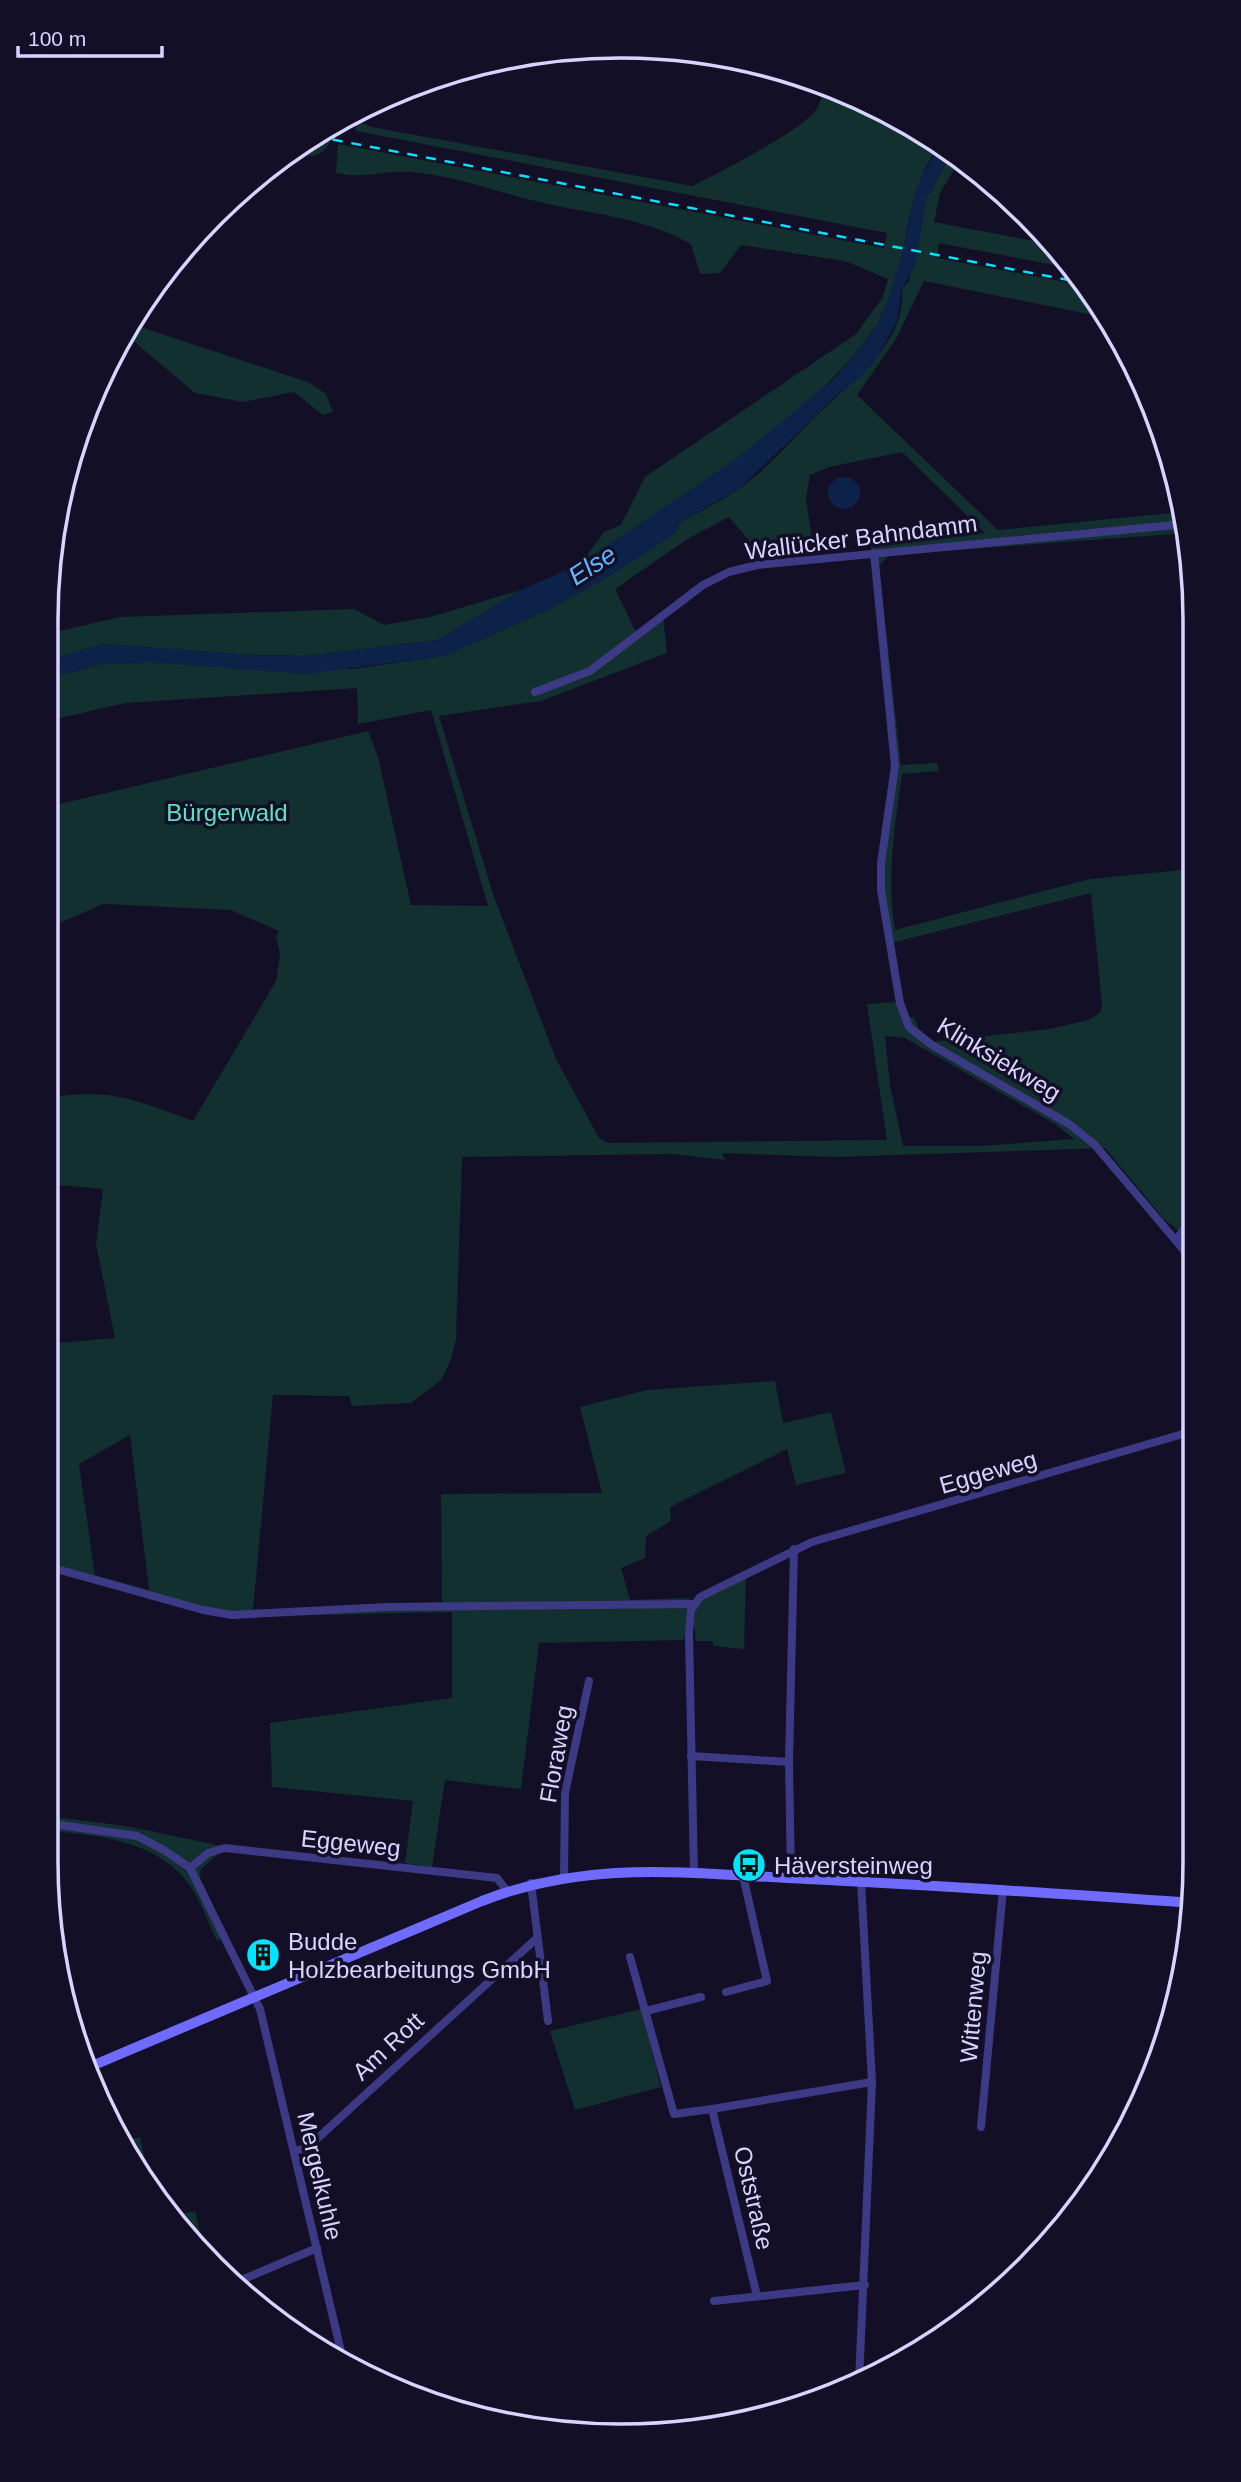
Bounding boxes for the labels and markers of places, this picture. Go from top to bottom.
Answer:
bus stop icon: Häversteinweg [730,1846,768,1884]
place label: Häversteinweg [774,1852,933,1879]
place label: Budde Holzbearbeitungs GmbH [288,1928,551,1983]
building icon: Budde Holzbearbeitungs GmbH [244,1936,282,1974]

